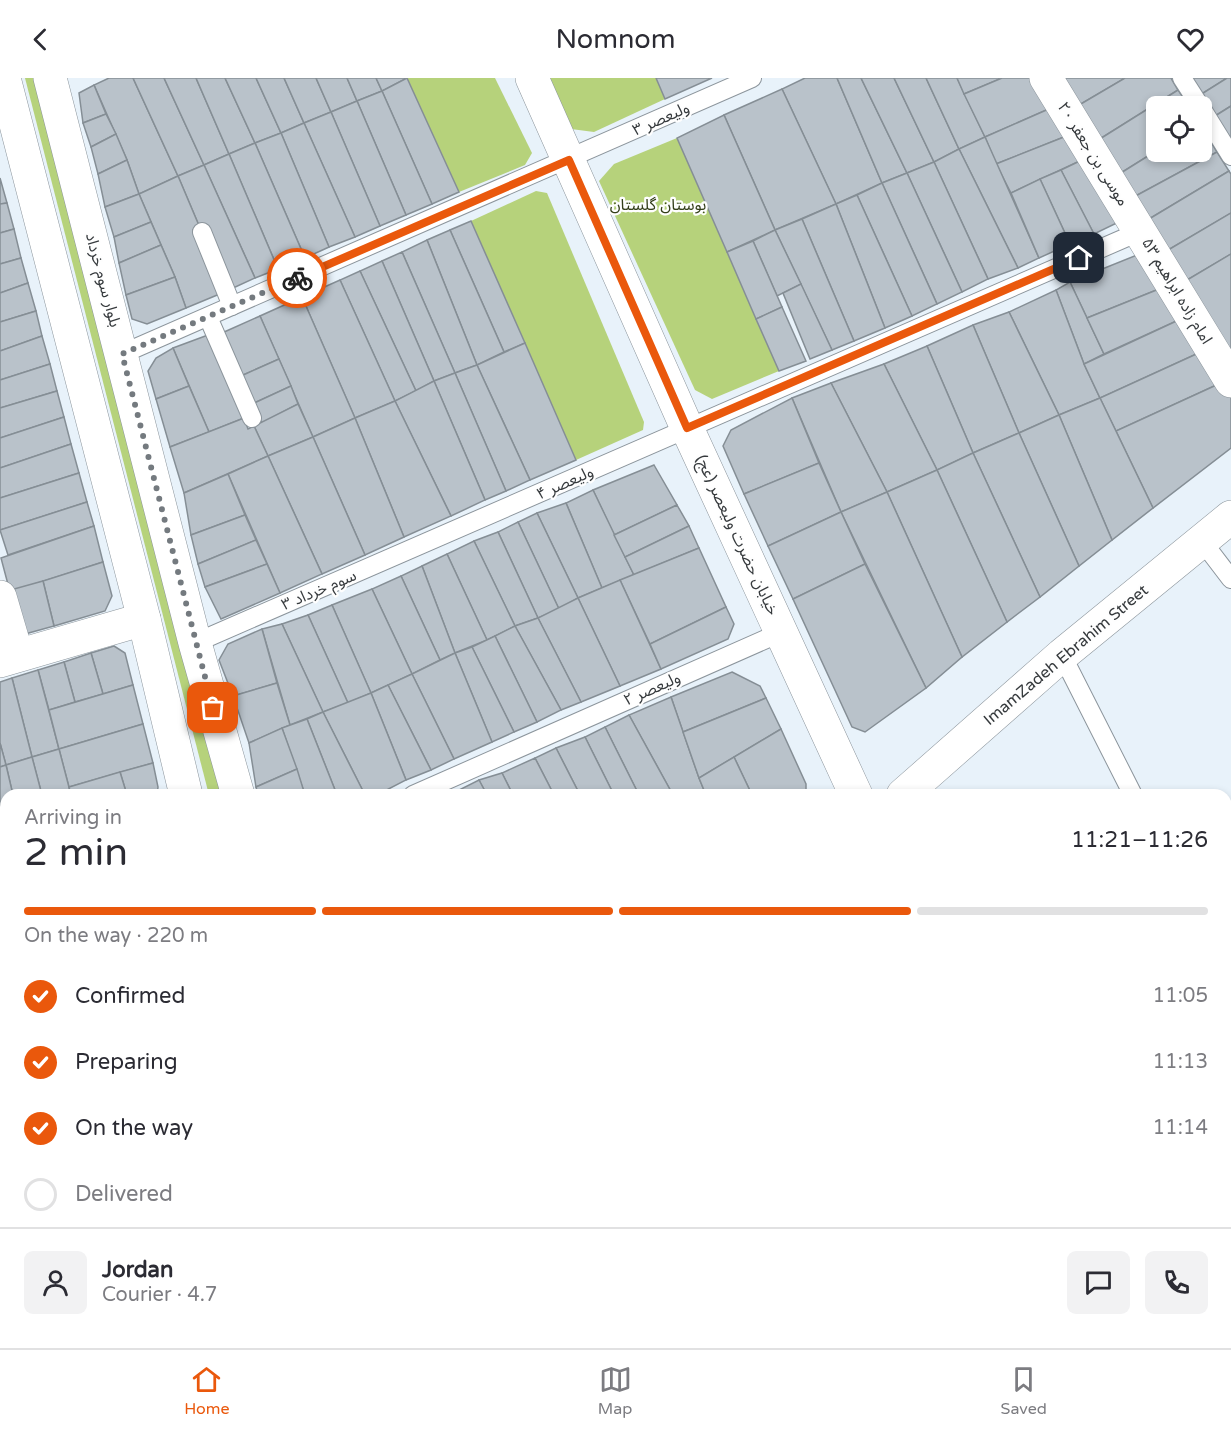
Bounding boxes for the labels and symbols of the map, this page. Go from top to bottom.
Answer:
street label: ولیعصر ۳ [629,98,693,140]
street label: موسی بن جعفر ۲۰ [1053,98,1133,210]
park label: بوستان گلستان [610,195,706,215]
street label: بلوار سوم خرداد [79,231,125,330]
pin [1053,232,1104,283]
street label: امام زاده ابراهیم ۵۳ [1136,234,1217,349]
courier [267,248,327,308]
street label: خیابان حضرت ولیعصر (عج) [689,452,783,619]
street label: ولیعصر ۴ [533,462,597,504]
street label: سوم خرداد ۳ [278,565,360,617]
street label: ImamZadeh Ebrahim Street [980,580,1152,730]
street label: ولیعصر ۲ [620,668,684,710]
pin [187,682,238,733]

